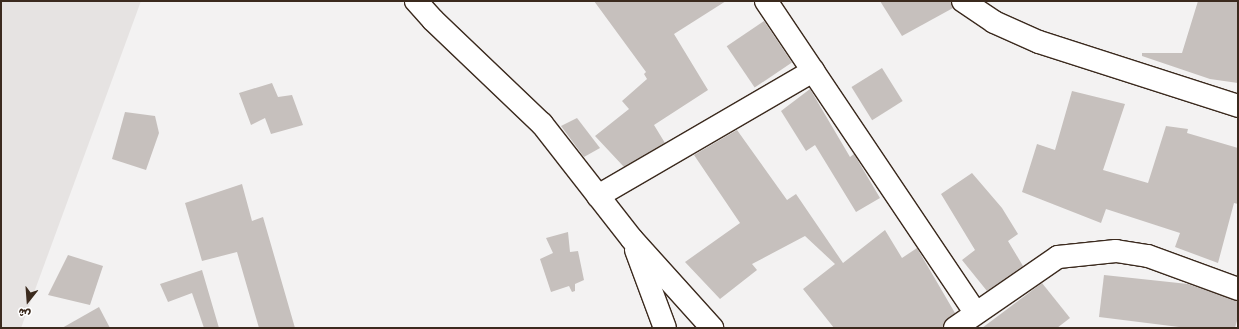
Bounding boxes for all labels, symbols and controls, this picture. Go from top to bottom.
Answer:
north arrow [8,281,48,321]
text: ش [16,302,33,323]

